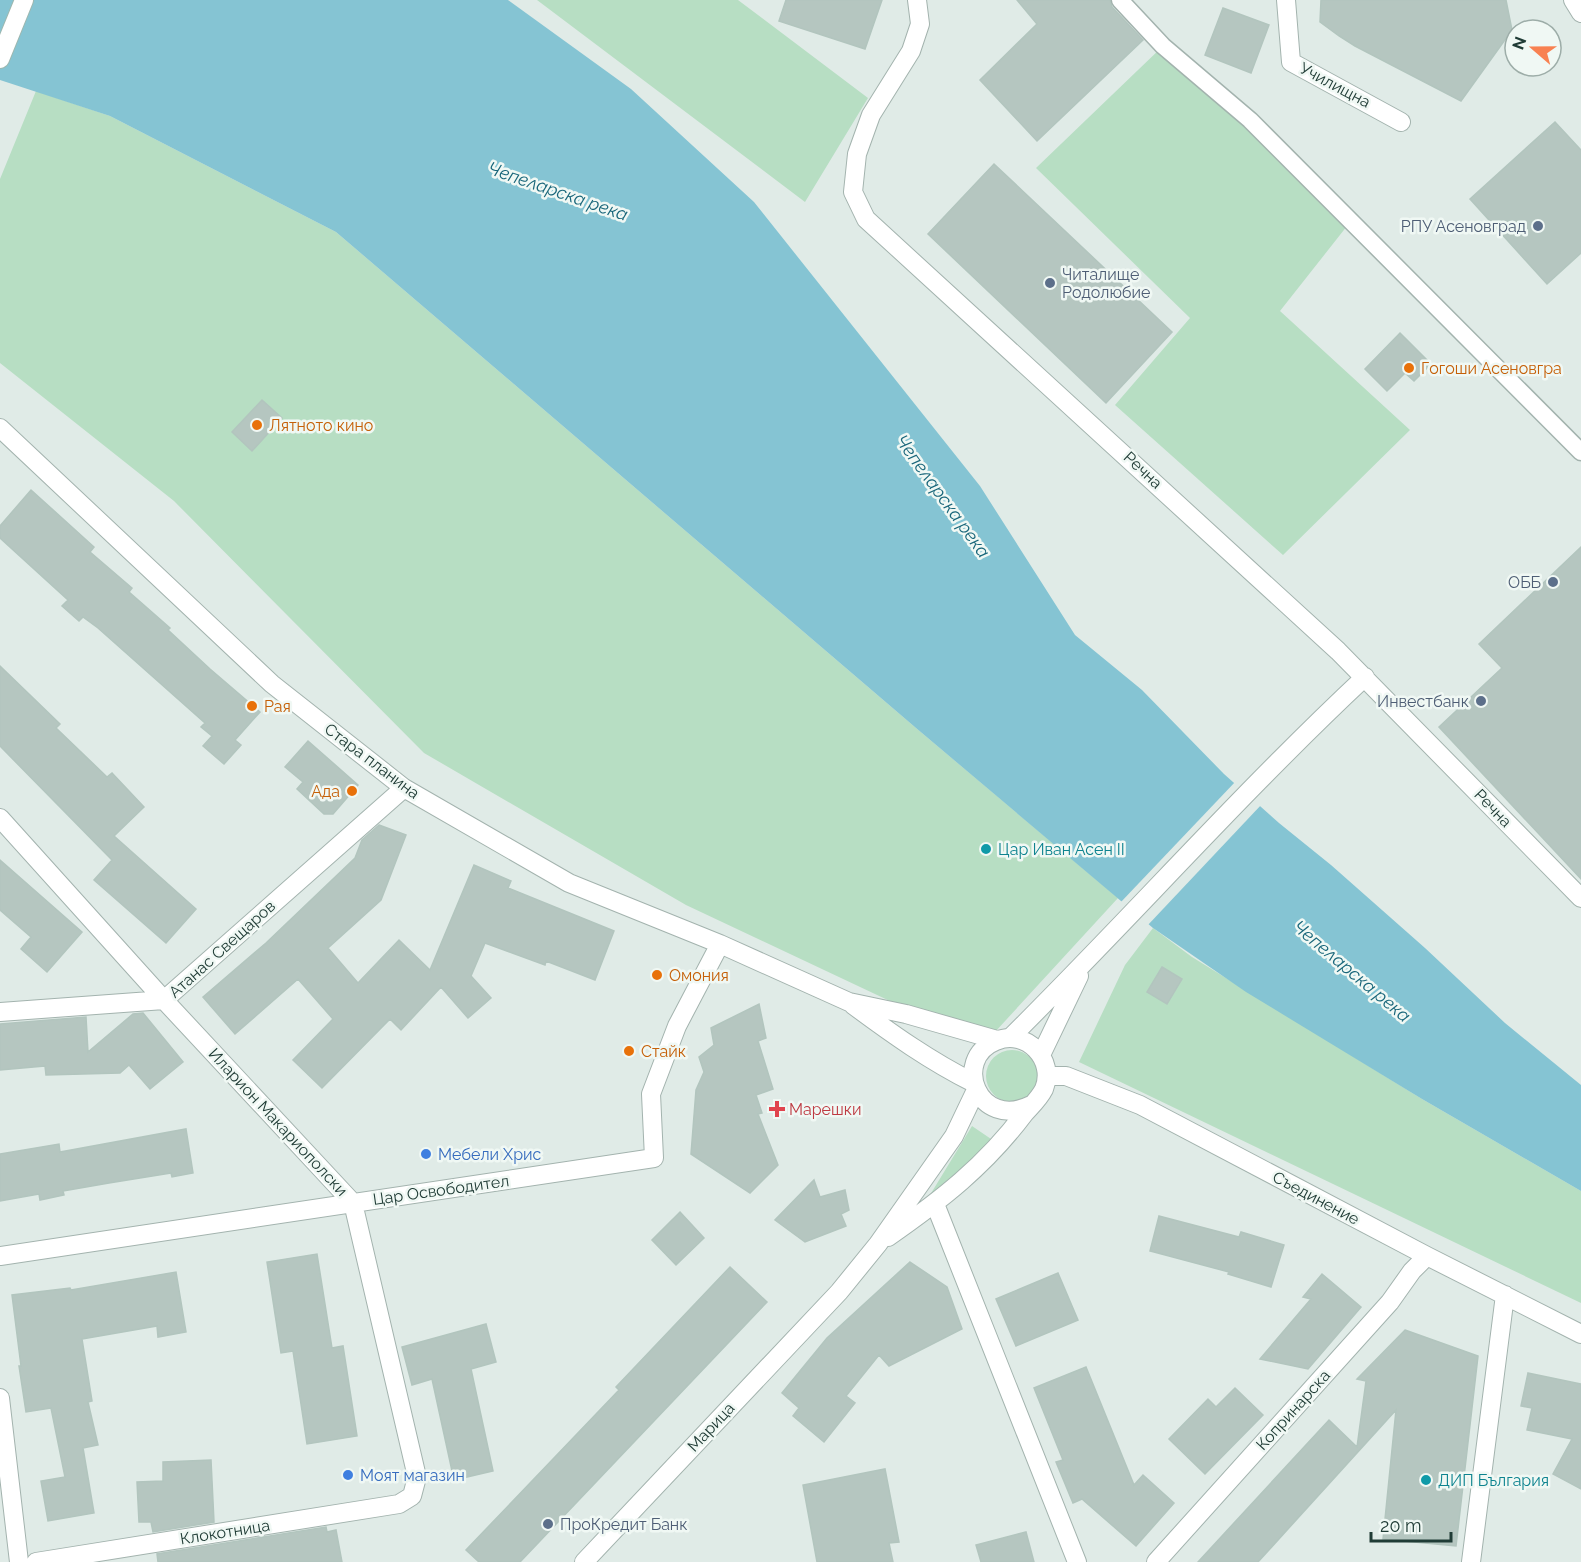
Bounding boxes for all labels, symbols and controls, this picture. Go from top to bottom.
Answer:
north arrow [1503,18,1563,78]
text: N [1508,34,1530,52]
street label: Училищна [1296,58,1374,112]
water label: Чепеларска река [485,157,631,225]
place label: РПУ Асеновград [1401,217,1526,236]
marker: РПУ Асеновград [1531,219,1545,233]
place label: Читалище Родолюбие [1062,265,1150,302]
marker: Читалище Родолюбие [1043,276,1057,290]
place label: Гогоши Асеновгра [1421,359,1562,378]
marker: Гогоши Асеновгра [1402,361,1416,375]
place label: Лятното кино [269,416,373,435]
marker: Лятното кино [250,418,264,432]
water label: Чепеларска река [891,431,995,562]
street label: Речна [1120,447,1166,493]
place label: ОББ [1508,573,1541,592]
marker: ОББ [1546,575,1560,589]
place label: Инвестбанк [1377,692,1469,711]
marker: Инвестбанк [1474,694,1488,708]
place label: Рая [264,697,291,716]
marker: Рая [245,699,259,713]
street label: Стара планина [321,719,423,803]
place label: Ада [311,782,340,801]
marker: Ада [345,784,359,798]
street label: Речна [1470,785,1516,831]
place label: Цар Иван Асен II [998,840,1125,859]
marker: Цар Иван Асен II [979,842,993,856]
street label: Атанас Свещаров [165,896,279,1002]
water label: Чепеларска река [1289,916,1415,1026]
place label: Омония [669,966,729,985]
marker: Омония [650,968,664,982]
place label: Стайк [641,1042,686,1061]
street label: Иларион Макариополски [204,1044,352,1200]
marker: Стайк [622,1044,636,1058]
place label: Марешки [789,1100,862,1119]
marker: Марешки [770,1102,784,1116]
place label: Мебели Хрис [438,1145,542,1164]
marker: Мебели Хрис [419,1147,433,1161]
street label: Съединение [1269,1167,1363,1229]
street label: Цар Освободител [372,1171,510,1209]
street label: Копринарска [1252,1366,1334,1454]
street label: Марица [684,1399,738,1455]
place label: Моят магазин [360,1466,465,1485]
marker: Моят магазин [341,1468,355,1482]
place label: ДИП България [1438,1471,1549,1490]
marker: ДИП България [1419,1473,1433,1487]
scale bar [1371,1505,1450,1543]
place label: ПроКредит Банк [560,1515,688,1534]
text: 20 m [1380,1515,1422,1536]
street label: Клокотница [179,1516,271,1548]
marker: ПроКредит Банк [541,1517,555,1531]

